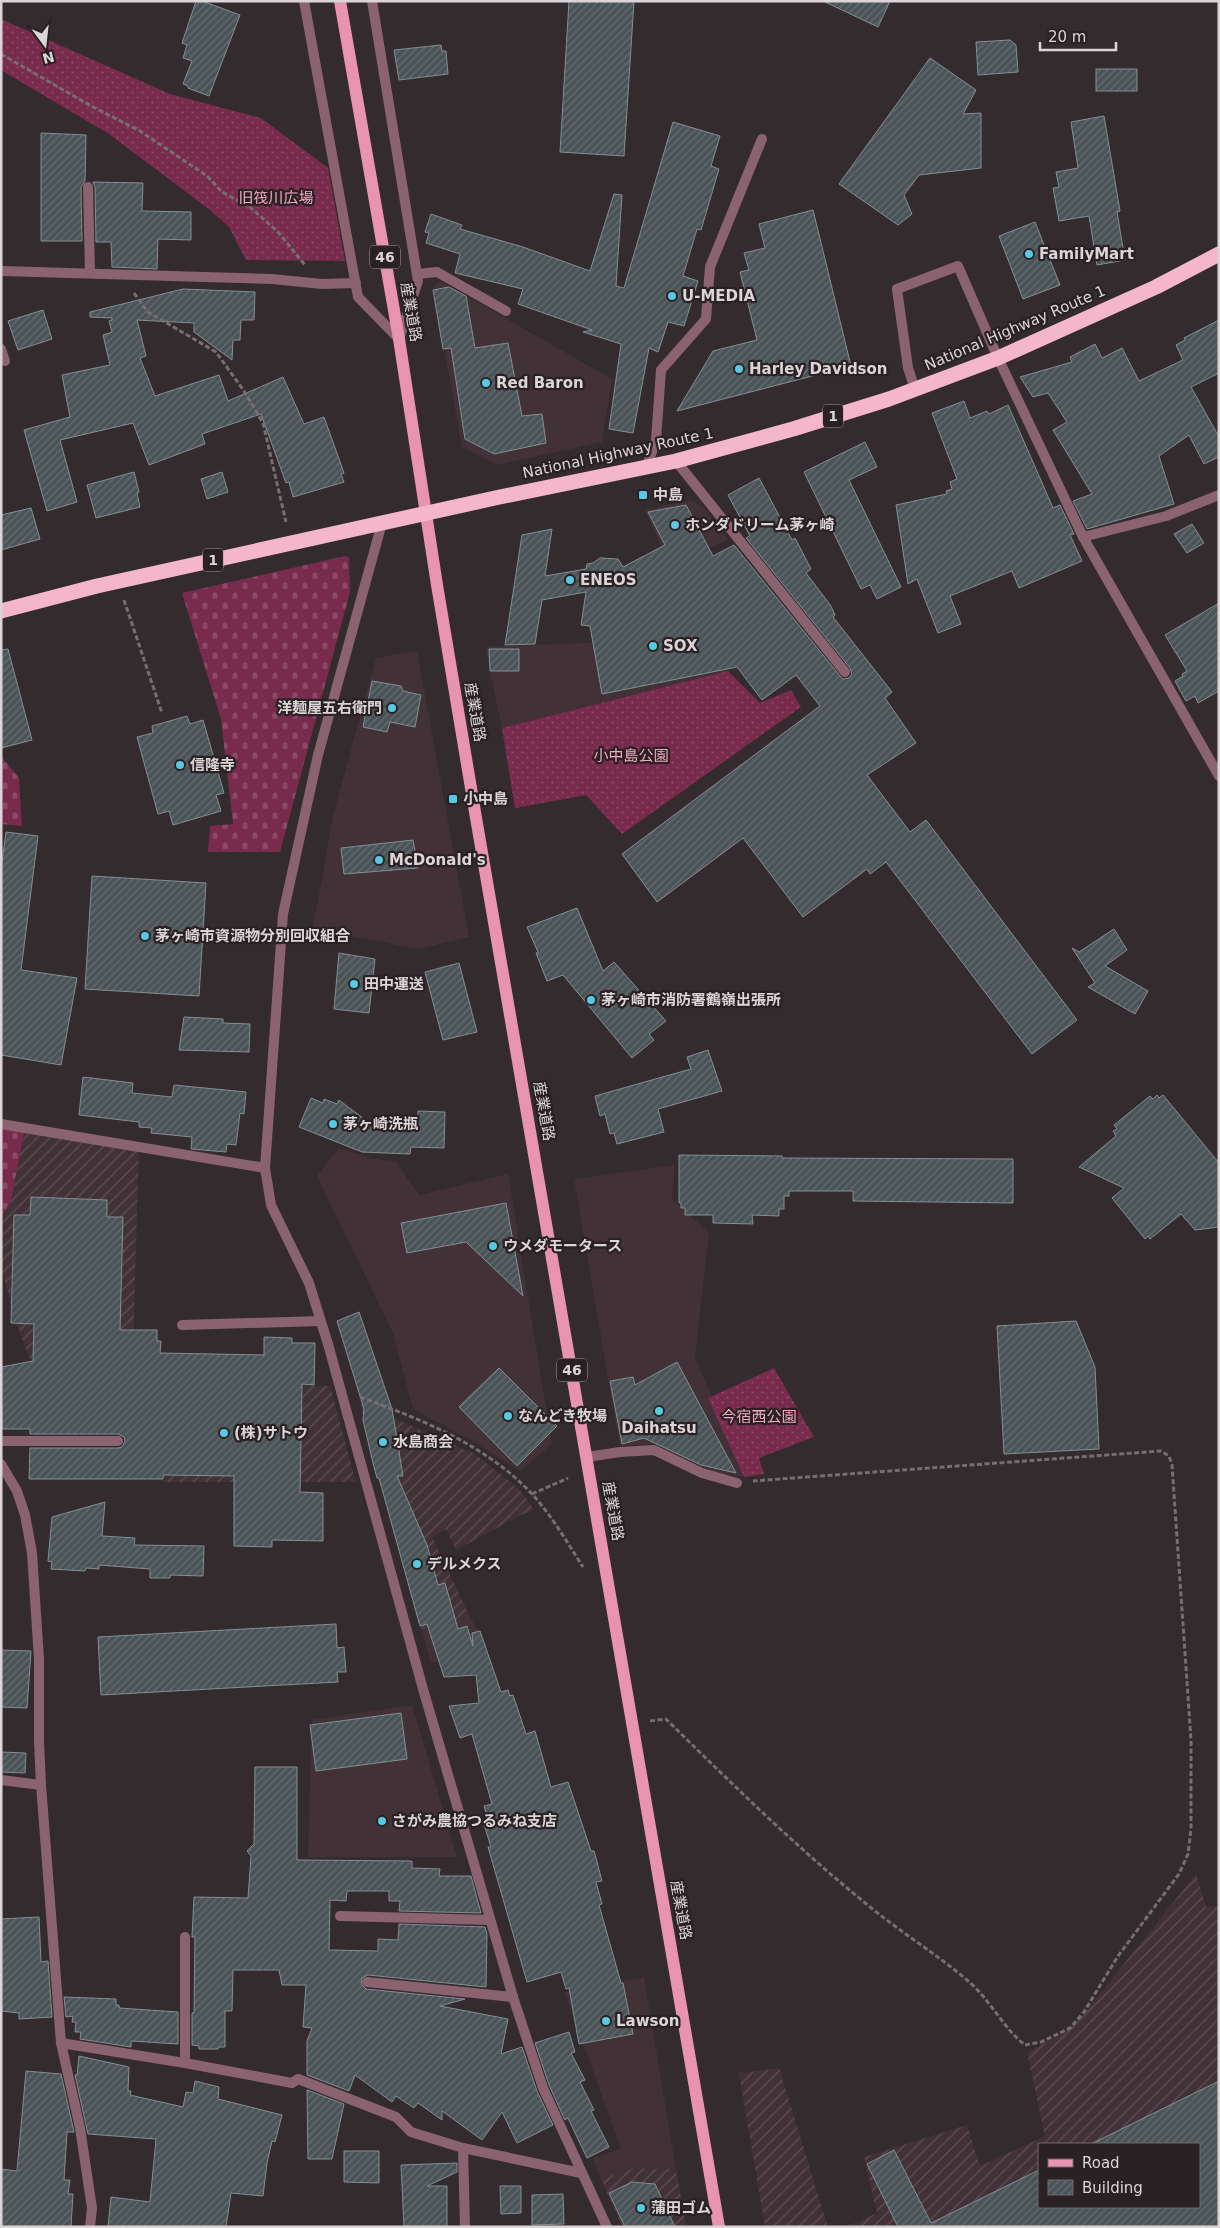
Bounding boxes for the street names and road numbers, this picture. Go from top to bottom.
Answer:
road number: 46 [370,246,400,268]
street label: 産業道路 [397,281,425,343]
street label: National Highway Route 1 [922,282,1108,374]
road number: 1 [823,404,843,428]
street label: National Highway Route 1 [521,424,715,482]
road number: 1 [203,548,223,572]
street label: 産業道路 [461,681,489,743]
street label: 産業道路 [530,1080,558,1142]
road number: 46 [557,1358,587,1382]
street label: 産業道路 [599,1480,627,1542]
street label: 産業道路 [667,1879,695,1941]

